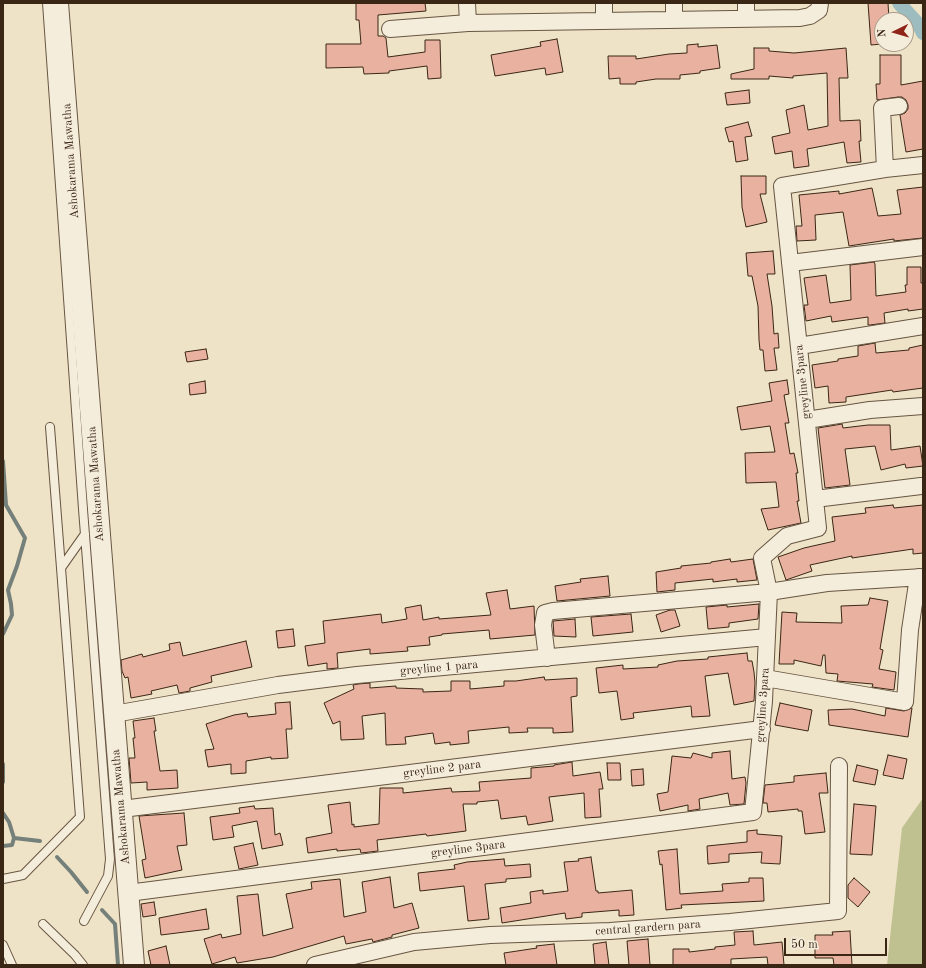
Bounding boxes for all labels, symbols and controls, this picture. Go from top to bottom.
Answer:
north arrow [874,12,914,52]
text: N [877,28,888,38]
street label: Ashokarama Mawatha [60,103,82,219]
street label: greyline 3para [792,344,814,420]
street label: Ashokarama Mawatha [85,426,107,542]
street label: greyline 1 para [399,657,479,679]
street label: greyline 3para [753,667,773,743]
street label: Ashokarama Mawatha [109,749,133,865]
street label: greyline 2 para [402,757,482,781]
street label: greyline 3para [430,837,506,861]
street label: central gardern para [595,917,701,939]
scale bar [786,930,889,956]
text: 50 m [791,939,818,951]

